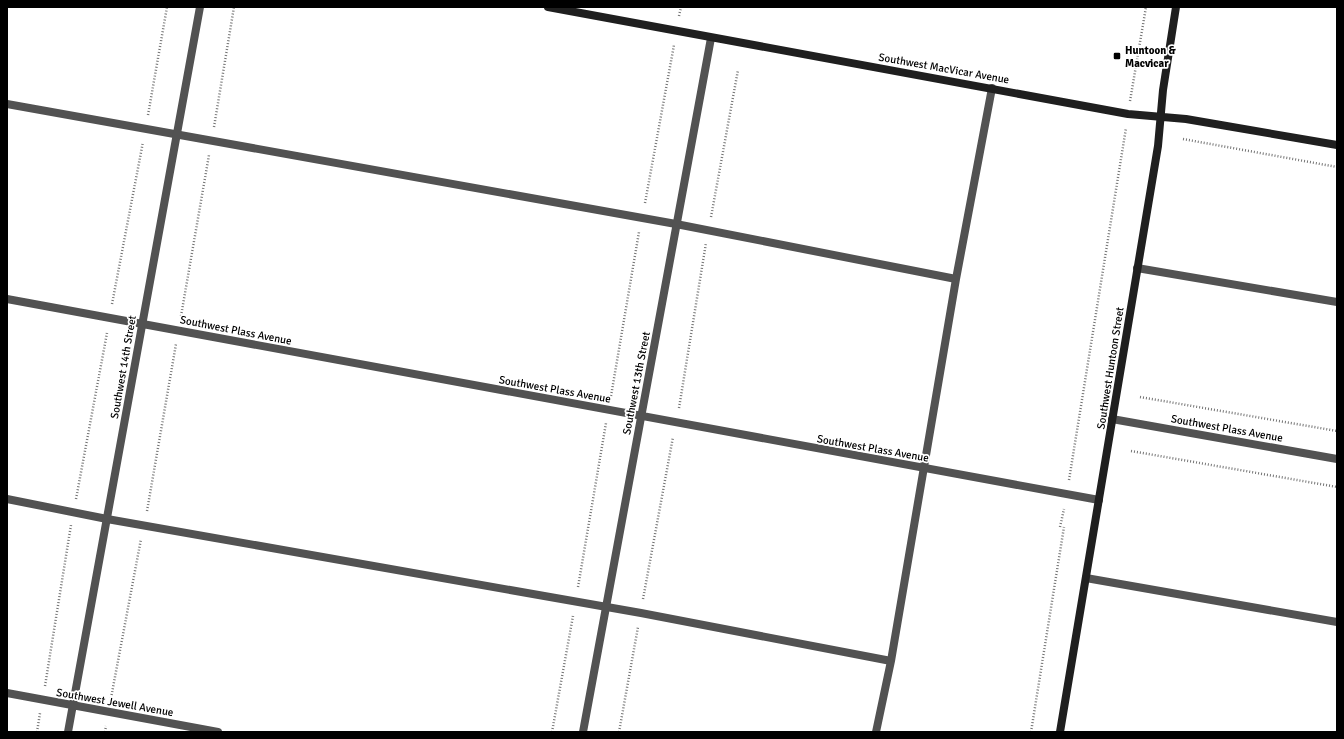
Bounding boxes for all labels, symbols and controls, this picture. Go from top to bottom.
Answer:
place label: Huntoon & Macvicar [1125,44,1177,70]
street label: Southwest MacVicar Avenue [878,51,1010,86]
marker: Huntoon & Macvicar [1112,51,1122,61]
street label: Southwest Huntoon Street [1094,306,1127,430]
street label: Southwest Plass Avenue [179,313,293,348]
street label: Southwest 14th Street [108,314,139,420]
street label: Southwest 13th Street [620,330,653,436]
street label: Southwest Plass Avenue [498,373,612,406]
street label: Southwest Plass Avenue [1170,412,1284,445]
street label: Southwest Plass Avenue [816,432,930,465]
street label: Southwest Jewell Avenue [55,686,174,719]

